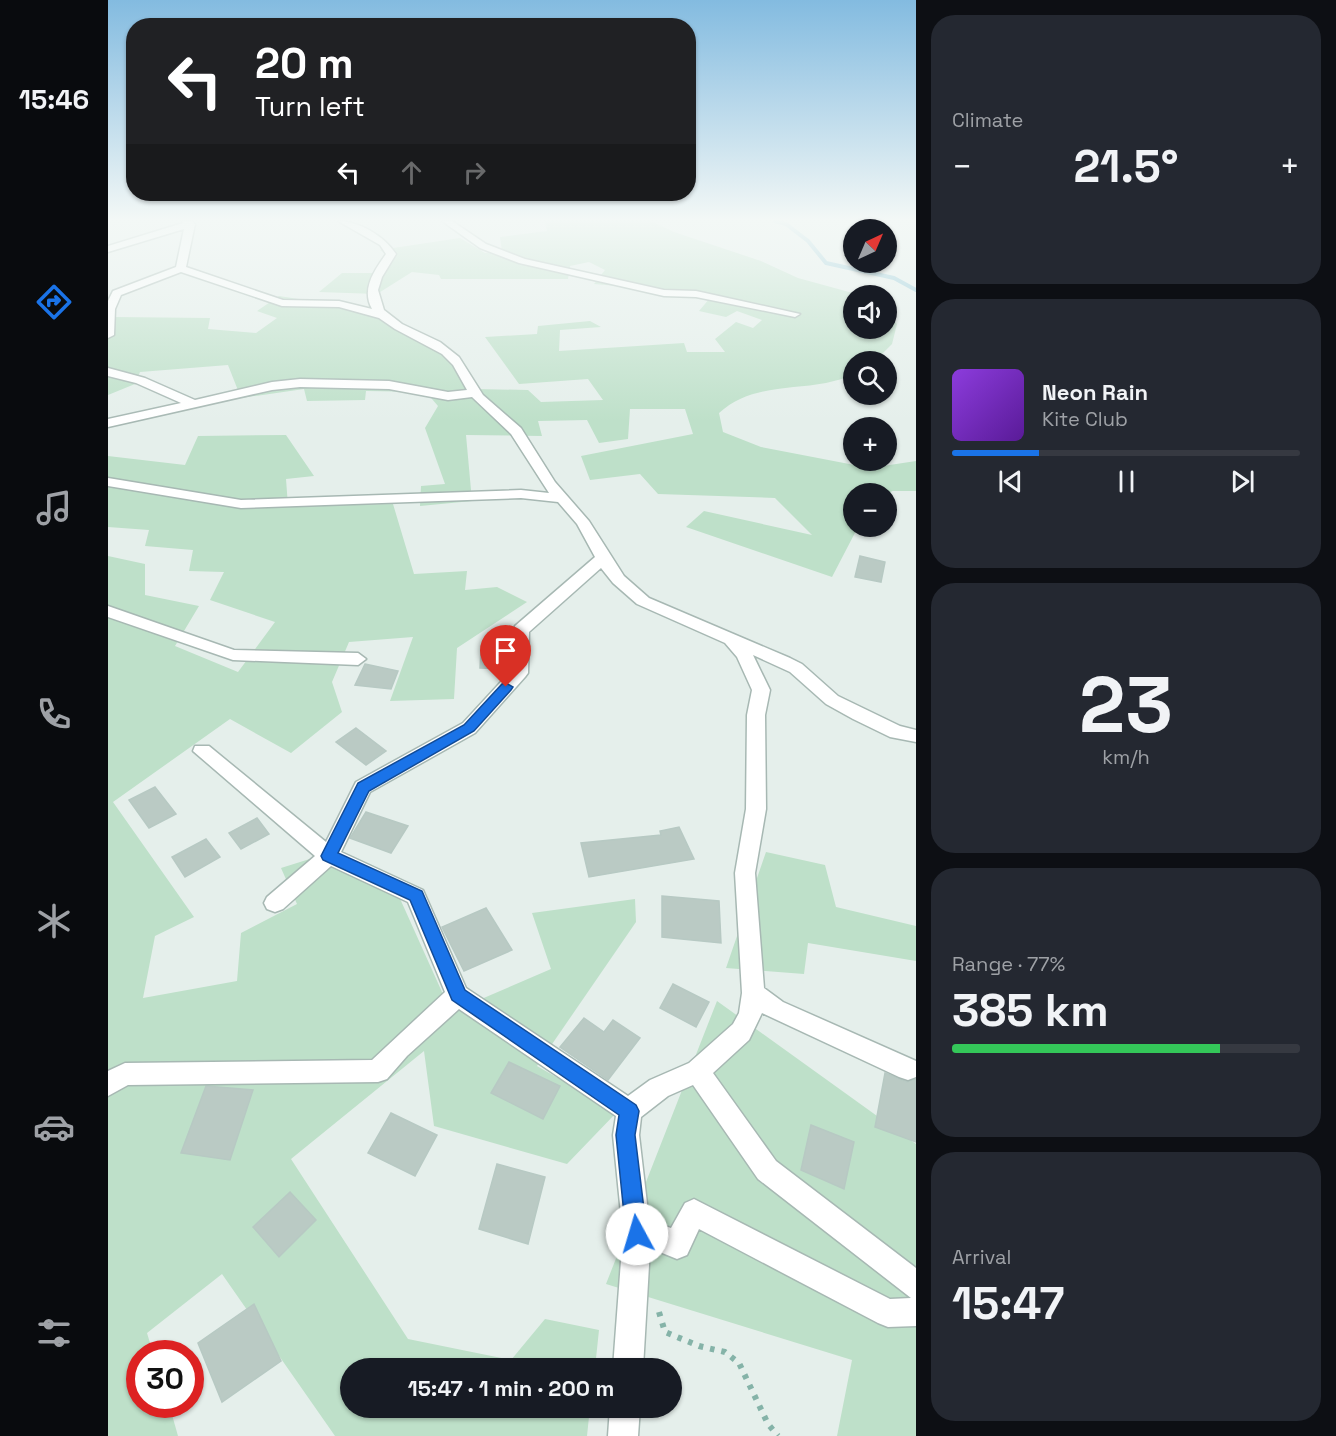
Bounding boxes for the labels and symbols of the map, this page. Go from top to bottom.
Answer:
north arrow [843,219,897,273]
pin [480,625,531,687]
position arrow [605,1202,669,1266]
speed limit sign: 30 [126,1340,204,1418]

